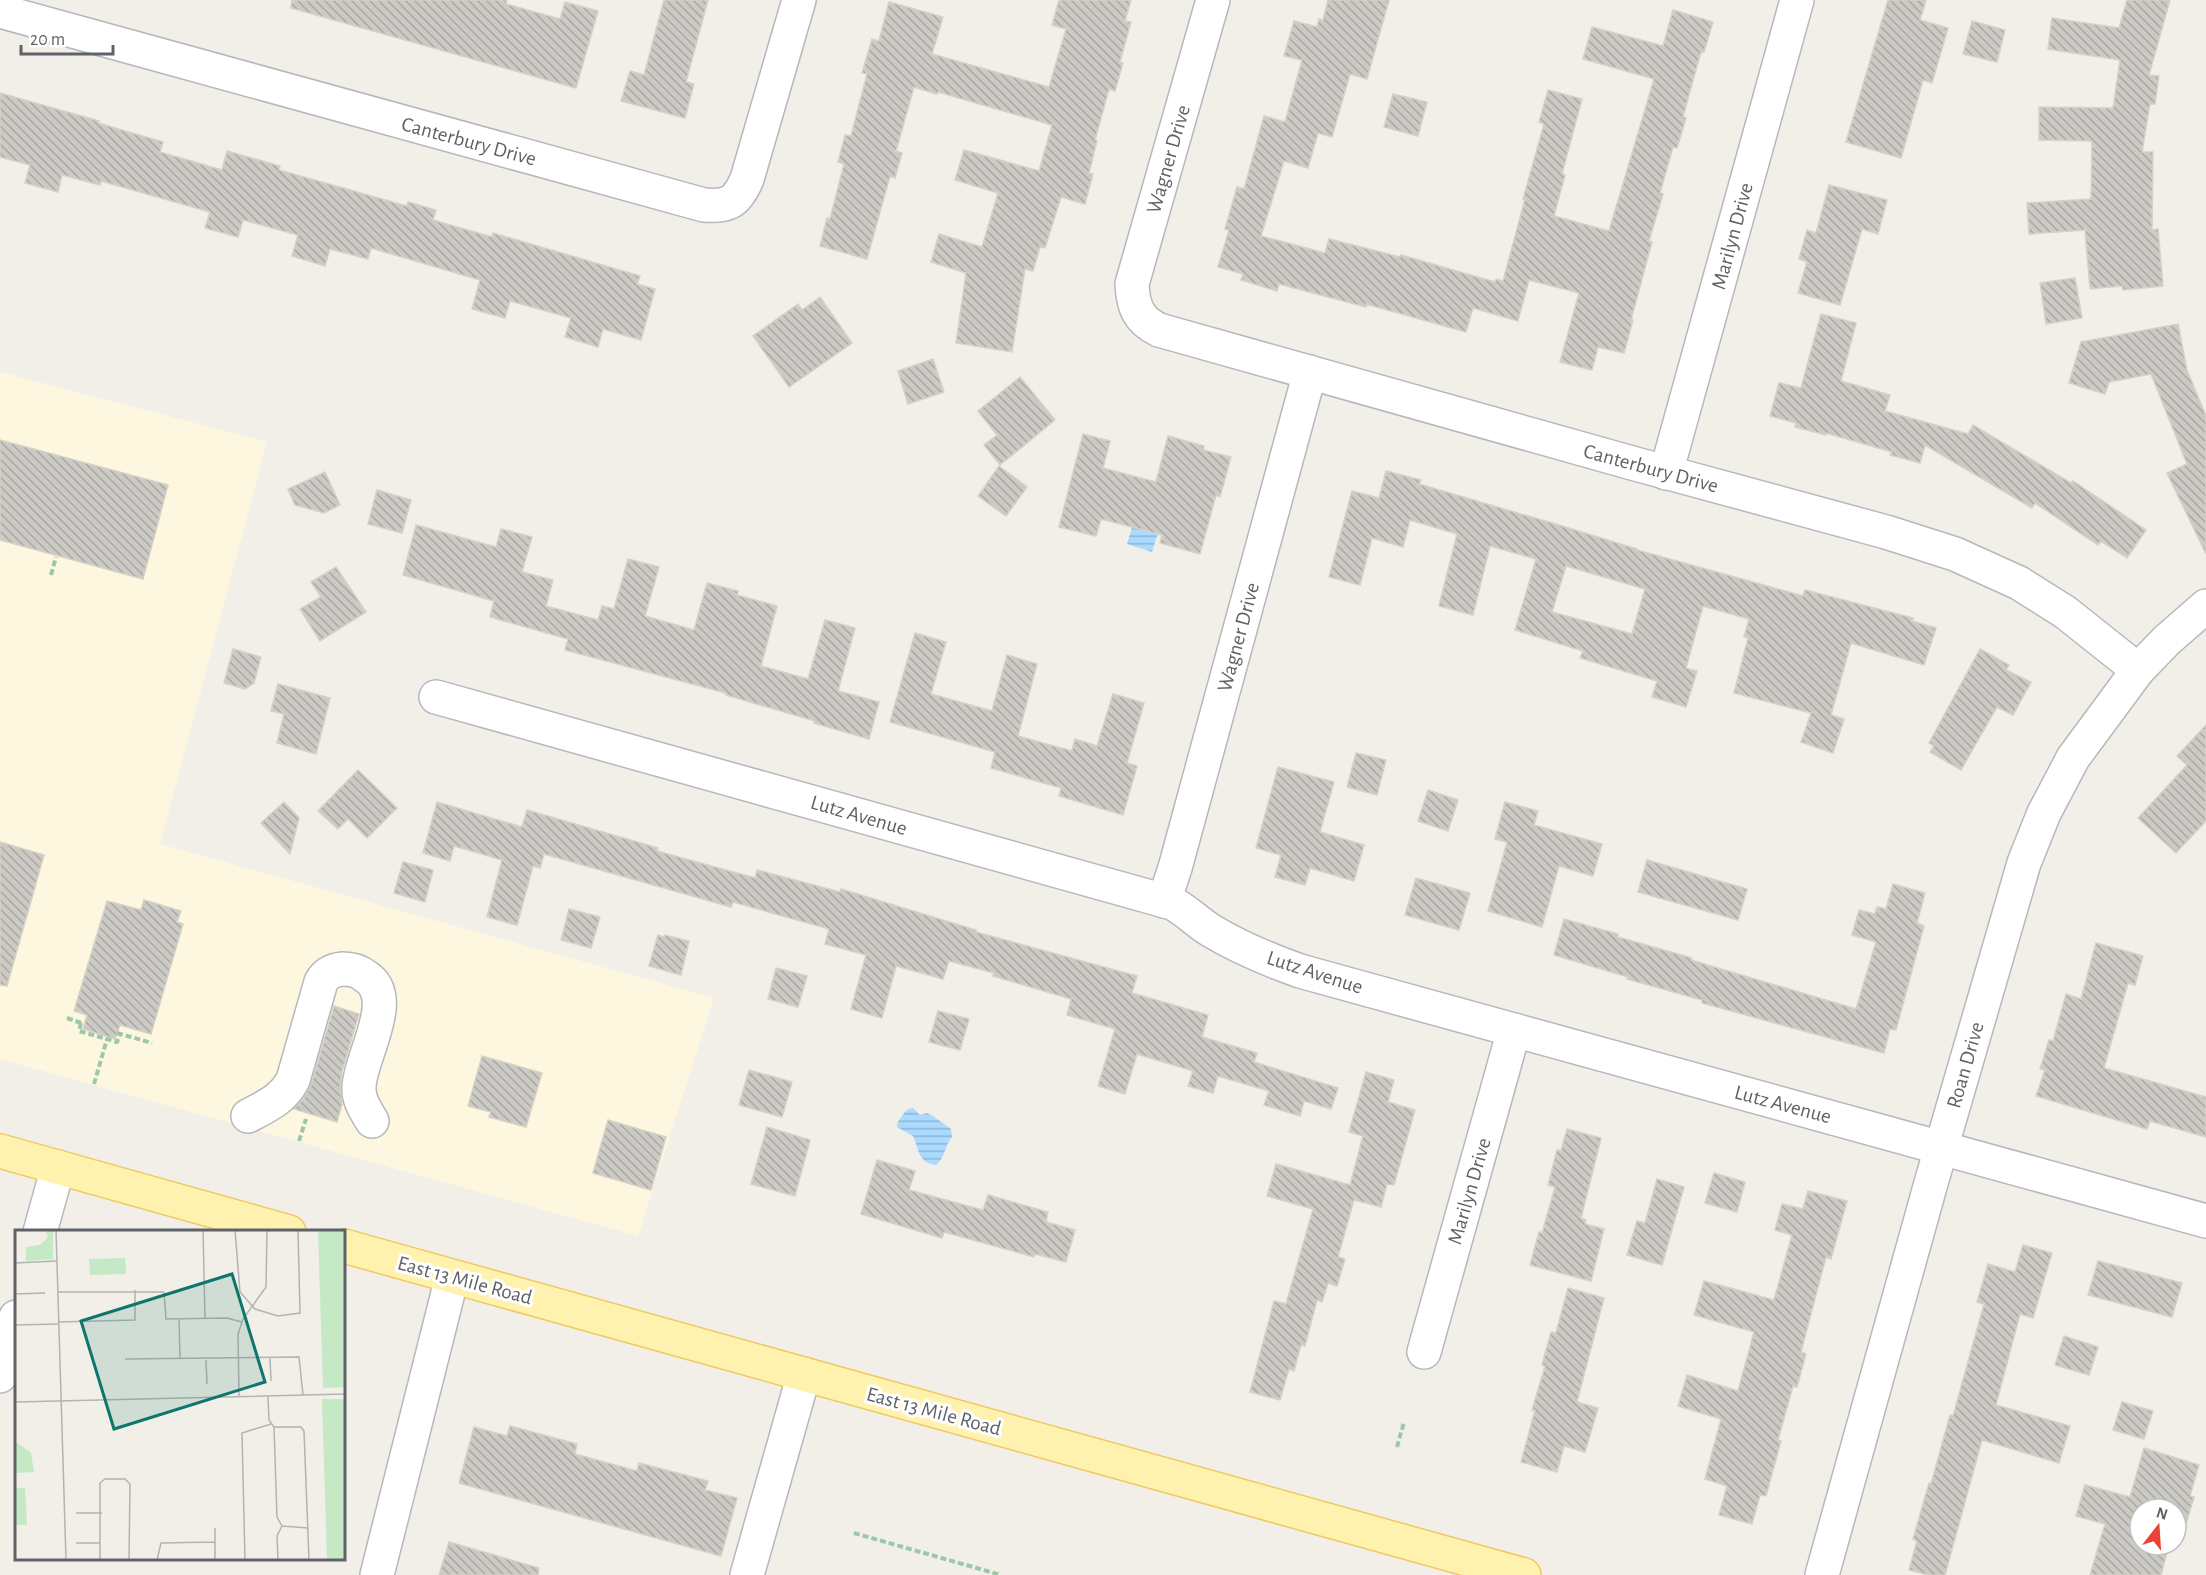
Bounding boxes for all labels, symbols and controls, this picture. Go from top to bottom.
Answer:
scale bar [21,18,112,56]
text: 20 m [30,31,65,49]
street label: Wagner Drive [1143,102,1194,216]
street label: Canterbury Drive [399,113,539,170]
street label: Marilyn Drive [1708,180,1757,292]
street label: Canterbury Drive [1581,440,1721,497]
street label: Wagner Drive [1214,580,1263,694]
street label: Lutz Avenue [808,792,910,839]
street label: Lutz Avenue [1264,947,1365,998]
street label: Roan Drive [1943,1020,1988,1111]
street label: Lutz Avenue [1732,1081,1834,1127]
street label: Marilyn Drive [1444,1135,1495,1247]
inset map [15,1230,345,1560]
street label: East 13 Mile Road [395,1252,535,1309]
street label: East 13 Mile Road [864,1383,1004,1440]
north arrow [2128,1497,2188,1557]
text: N [2154,1504,2170,1523]

